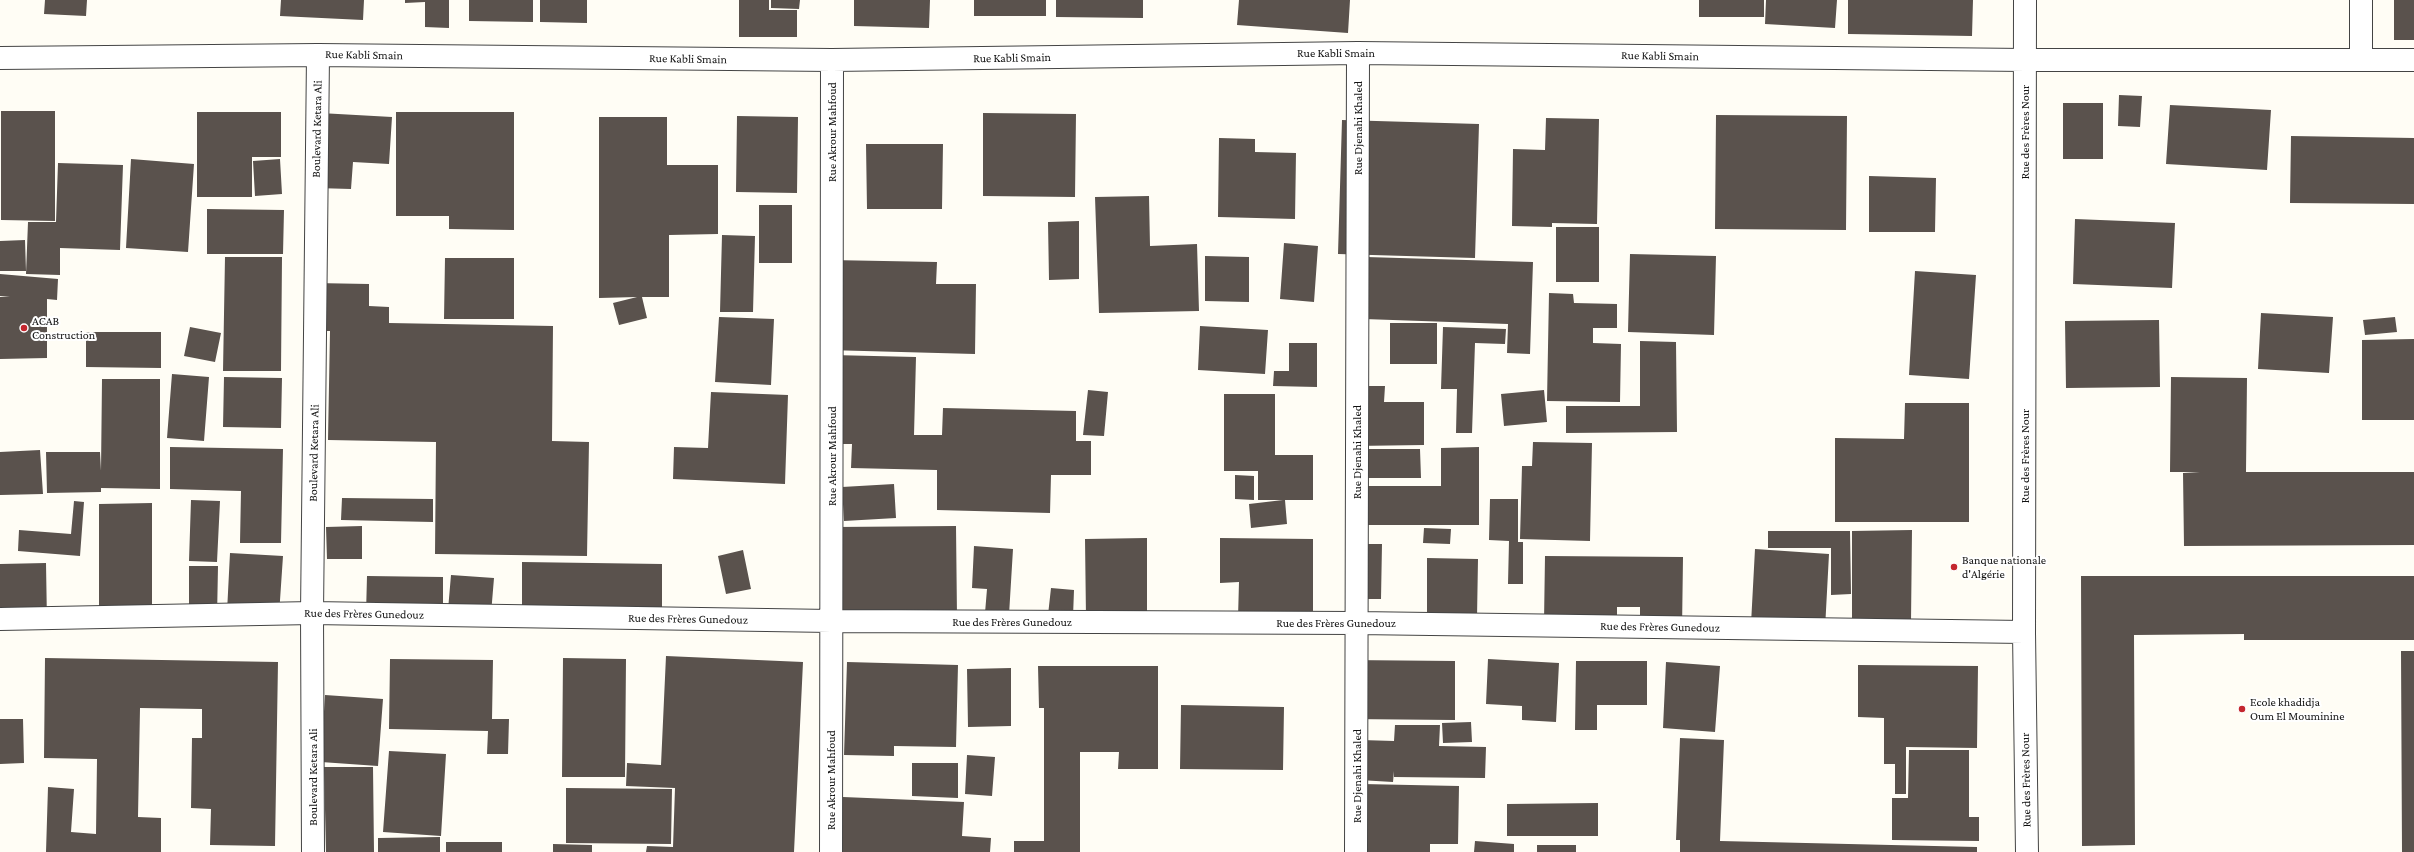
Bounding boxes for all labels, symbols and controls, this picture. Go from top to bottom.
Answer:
street label: Rue Kabli Smain [1297,46,1375,60]
street label: Rue Kabli Smain [325,47,403,63]
street label: Rue Kabli Smain [1621,48,1699,64]
street label: Rue Kabli Smain [973,50,1051,66]
street label: Rue Kabli Smain [649,51,727,67]
street label: Boulevard Ketara Ali [309,80,325,178]
street label: Rue Djenahi Khaled [1351,81,1365,175]
street label: Rue Akrour Mahfoud [825,82,839,182]
street label: Rue des Frères Nour [2018,85,2032,179]
place label: ACAB Construction [32,314,95,342]
marker: ACAB Construction [19,323,29,333]
street label: Boulevard Ketara Ali [306,404,322,502]
street label: Rue Djenahi Khaled [1350,405,1364,499]
street label: Rue Akrour Mahfoud [825,406,839,506]
street label: Rue des Frères Nour [2018,409,2032,503]
place label: Banque nationale d'Algérie [1962,553,2046,581]
marker: Banque nationale d'Algérie [1949,562,1959,572]
street label: Rue des Frères Gunedouz [304,606,424,622]
street label: Rue des Frères Gunedouz [628,611,748,627]
street label: Rue des Frères Gunedouz [952,615,1072,629]
street label: Rue des Frères Gunedouz [1276,616,1396,630]
street label: Rue des Frères Gunedouz [1600,619,1720,635]
place label: Ecole khadidja Oum El Mouminine [2250,695,2345,723]
marker: Ecole khadidja Oum El Mouminine [2237,704,2247,714]
street label: Boulevard Ketara Ali [306,728,320,826]
street label: Rue Djenahi Khaled [1350,729,1364,823]
street label: Rue Akrour Mahfoud [824,730,838,830]
street label: Rue des Frères Nour [2018,733,2034,827]

